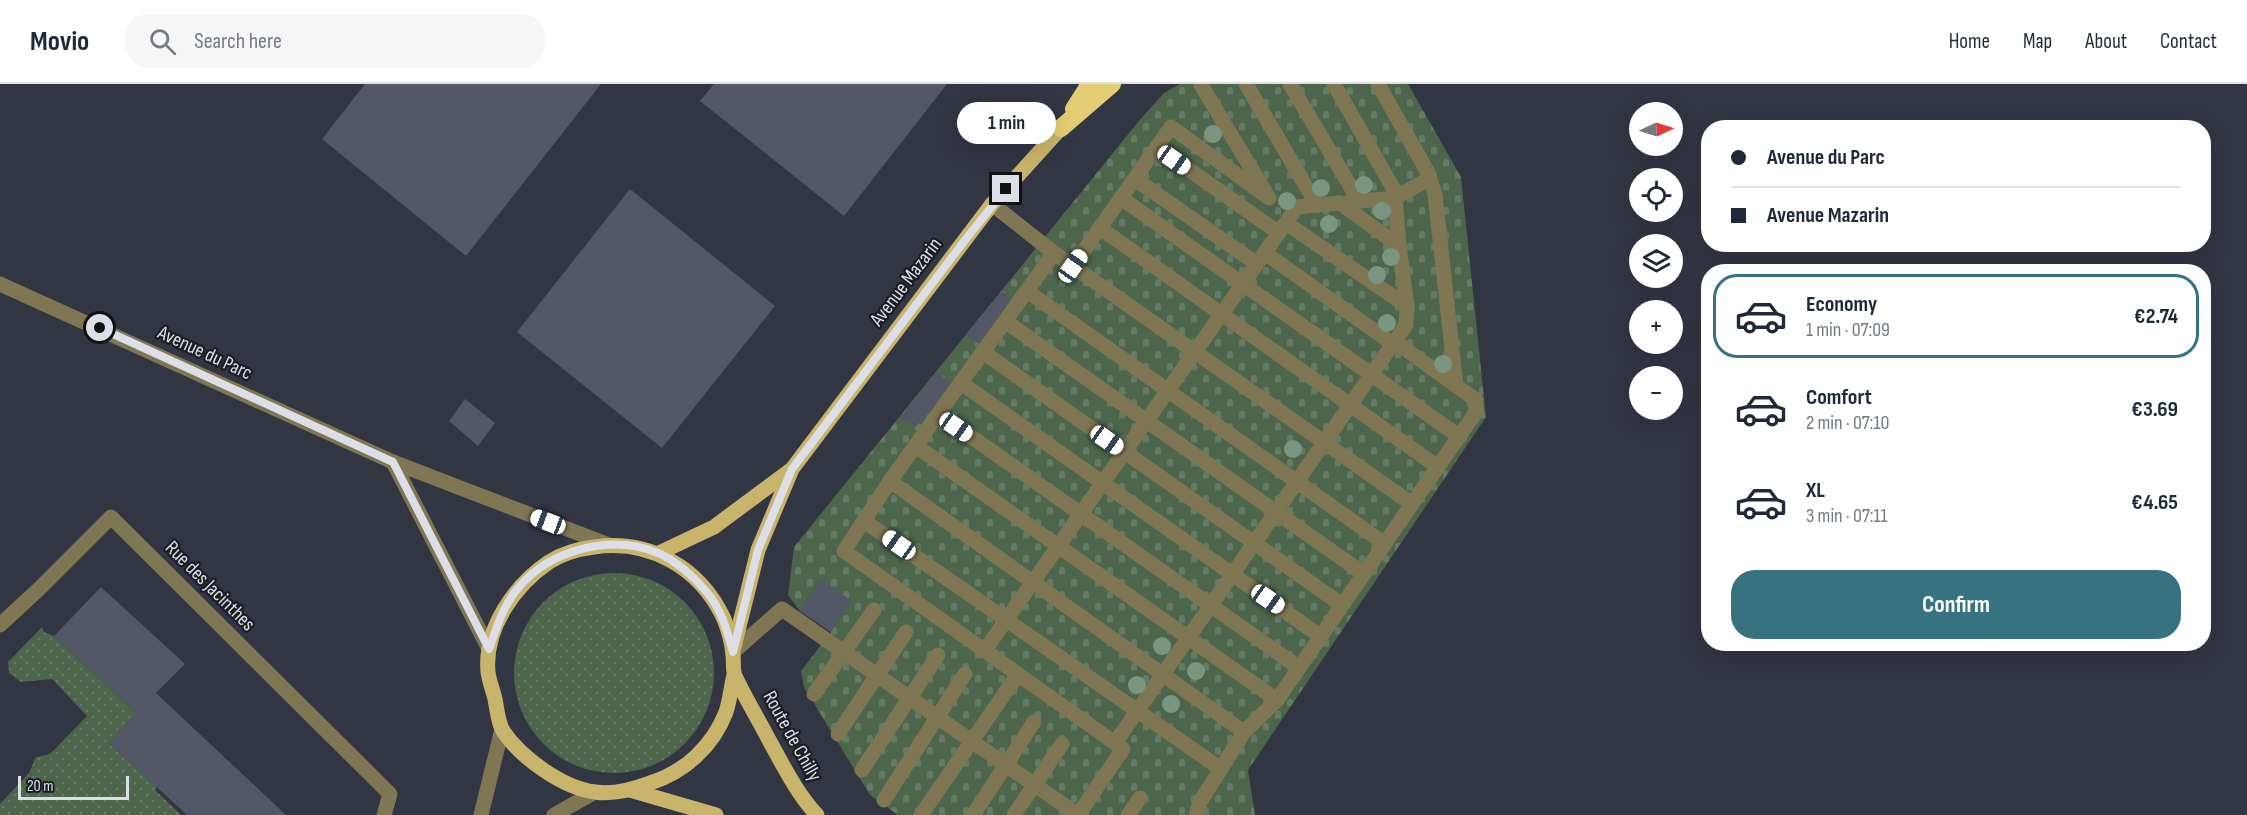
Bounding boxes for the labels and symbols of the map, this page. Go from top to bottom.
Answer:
callout: 1 min [956,102,1056,144]
north arrow [1629,102,1683,156]
car [1154,142,1194,178]
route end [992,175,1019,202]
street label: Avenue Mazarin [864,233,947,332]
car [1055,246,1091,286]
route start [86,314,113,341]
street label: Avenue du Parc [153,320,256,385]
car [936,409,976,445]
car [1087,422,1127,458]
car [528,507,568,537]
car [879,527,919,563]
street label: Rue des Jacinthes [160,536,260,636]
car [1248,581,1288,617]
street label: Route de Chilly [757,687,827,786]
scale bar [18,773,129,800]

